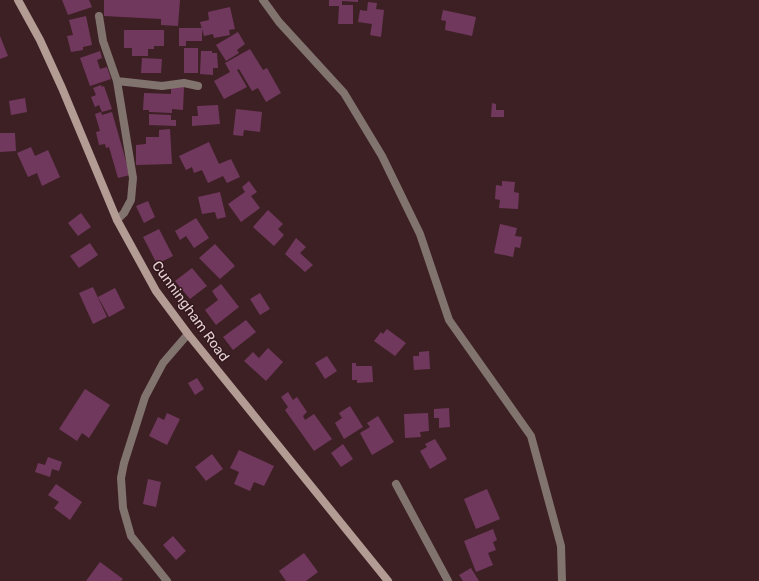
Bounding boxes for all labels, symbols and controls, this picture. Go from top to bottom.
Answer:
street label: Cunningham Road [148,258,233,365]

